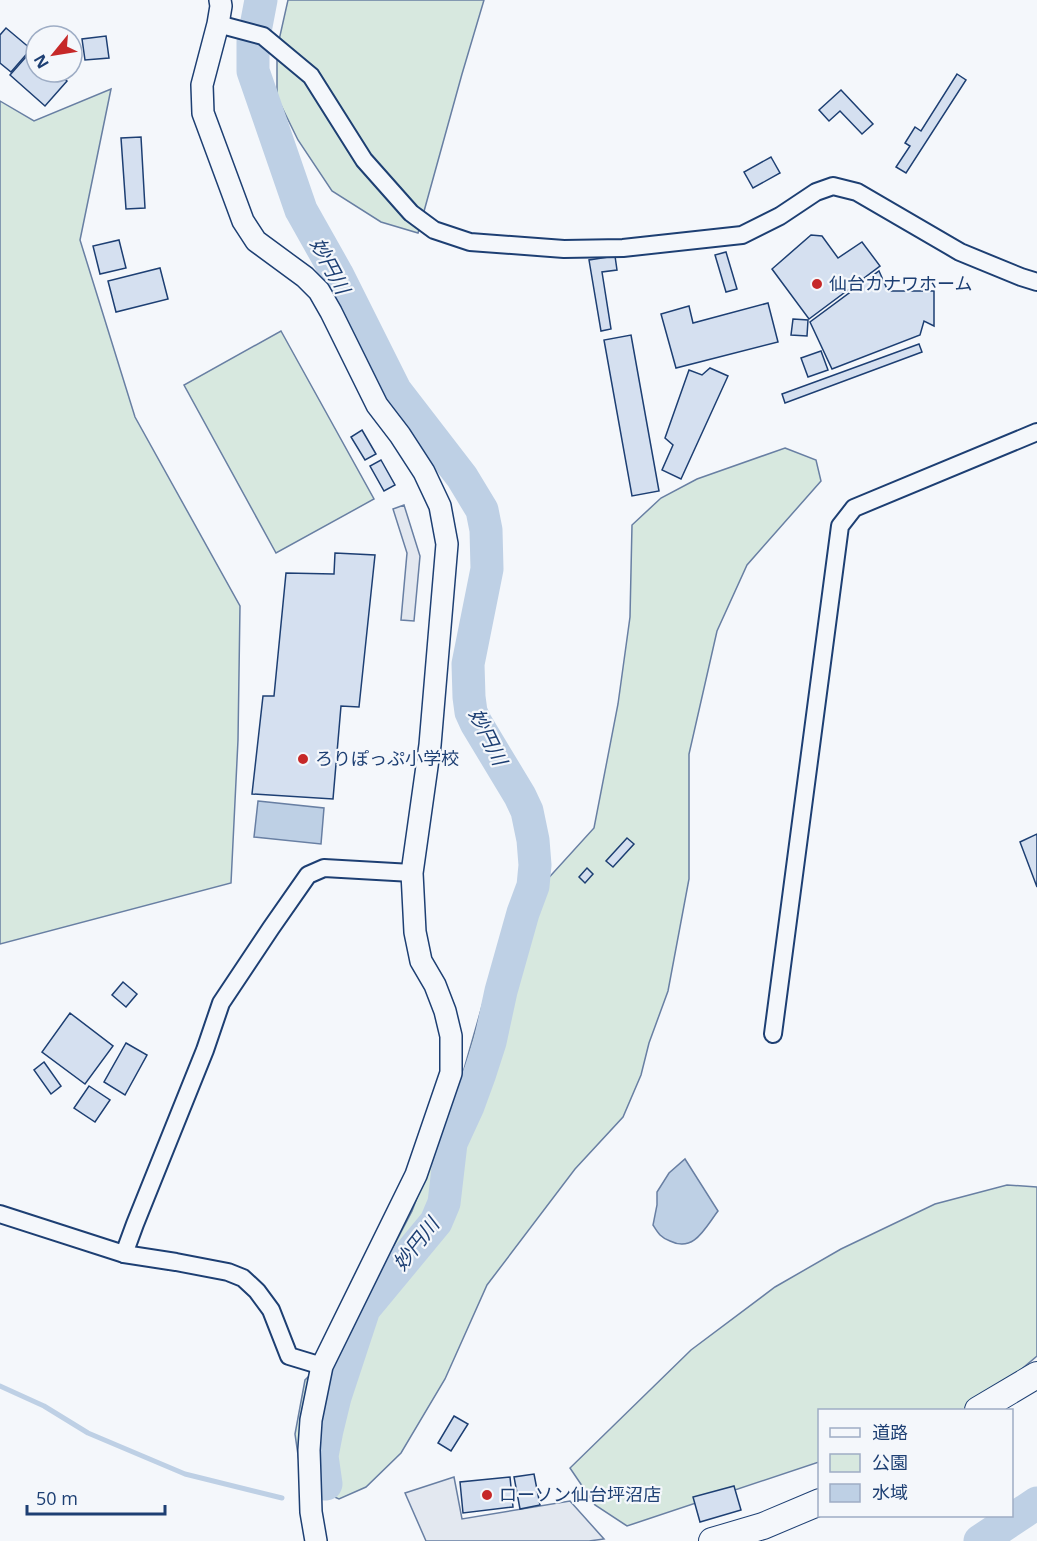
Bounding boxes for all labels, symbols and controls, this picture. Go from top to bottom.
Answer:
north arrow [24,24,84,84]
text: N [28,50,54,73]
water label: 妙円川 [304,233,357,300]
place label: 仙台カナワホーム [829,271,972,295]
marker: 仙台カナワホーム [810,277,824,291]
water label: 妙円川 [463,704,515,771]
place label: ろりぽっぷ小学校 [315,746,459,770]
marker: ろりぽっぷ小学校 [296,752,310,766]
water label: 妙円川 [386,1210,446,1276]
legend [818,1409,1013,1517]
text: 道路 [872,1420,908,1444]
text: 公園 [872,1450,908,1474]
scale bar [27,1478,165,1516]
text: 水域 [872,1480,908,1504]
place label: ローソン仙台坪沼店 [499,1482,661,1506]
text: 50 m [36,1486,78,1510]
marker: ローソン仙台坪沼店 [480,1488,494,1502]

